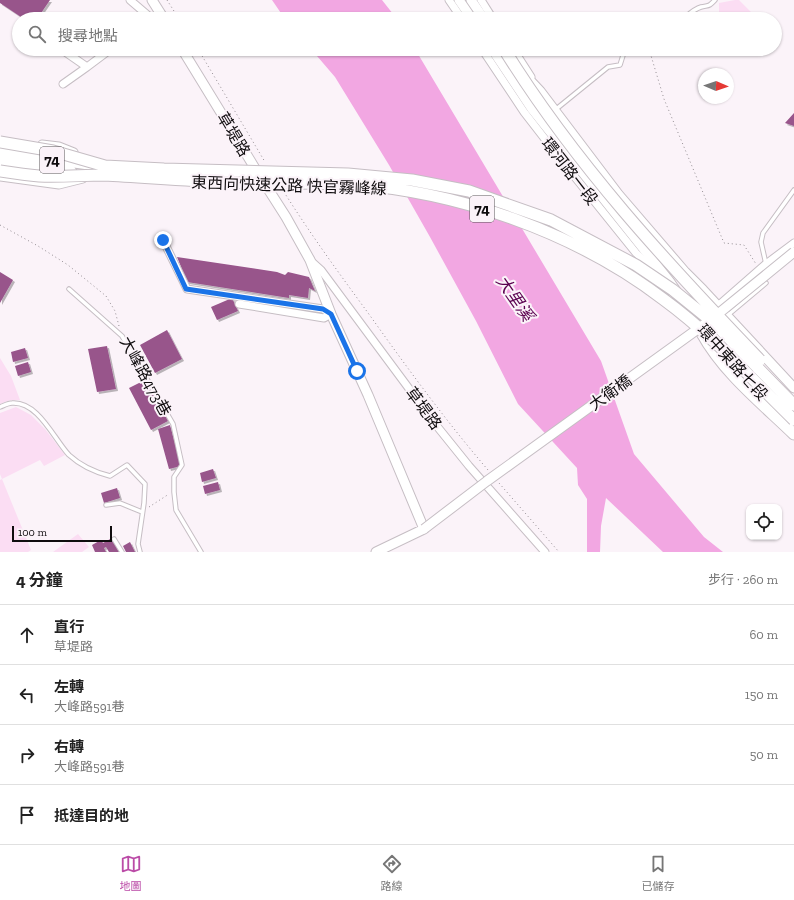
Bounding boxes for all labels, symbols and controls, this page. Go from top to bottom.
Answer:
search box [12,12,782,56]
icon: search [26,23,48,45]
text: 搜尋地點 [58,27,118,45]
north arrow [698,68,734,104]
street label: 草堤路 [213,109,254,160]
street label: 環河路一段 [537,134,602,209]
road number: 74 [40,147,64,173]
street label: 東西向快速公路 快官霧峰線 [191,173,387,198]
road number: 74 [470,196,494,222]
route end [154,231,172,249]
water label: 大里溪 [492,271,539,326]
street label: 環中東路七段 [693,320,772,404]
street label: 大峰路473巷 [116,333,175,419]
route start [348,362,366,380]
street label: 大衛橋 [585,371,635,414]
street label: 草堤路 [402,383,446,433]
map controls [746,504,782,540]
button: locate [746,504,782,540]
scale bar [12,524,112,543]
text: 100 m [18,526,47,539]
text: 4 分鐘 [16,570,63,590]
text: 步行 · 260 m [708,572,778,587]
text: 直行 [54,618,84,636]
icon: ahead [16,624,38,646]
text: 60 m [749,627,778,642]
text: 草堤路 [54,639,93,654]
text: 左轉 [54,678,84,696]
icon: left [16,684,38,706]
text: 150 m [745,687,778,702]
text: 大峰路591巷 [54,699,125,714]
text: 右轉 [54,738,84,756]
icon: right [16,744,38,766]
text: 50 m [750,747,778,762]
text: 大峰路591巷 [54,759,125,774]
icon: arrive [16,804,38,826]
text: 抵達目的地 [54,807,129,825]
tab: 地圖 [120,853,142,893]
tab: 路線 [381,853,403,893]
tab: 已儲存 [642,853,675,893]

